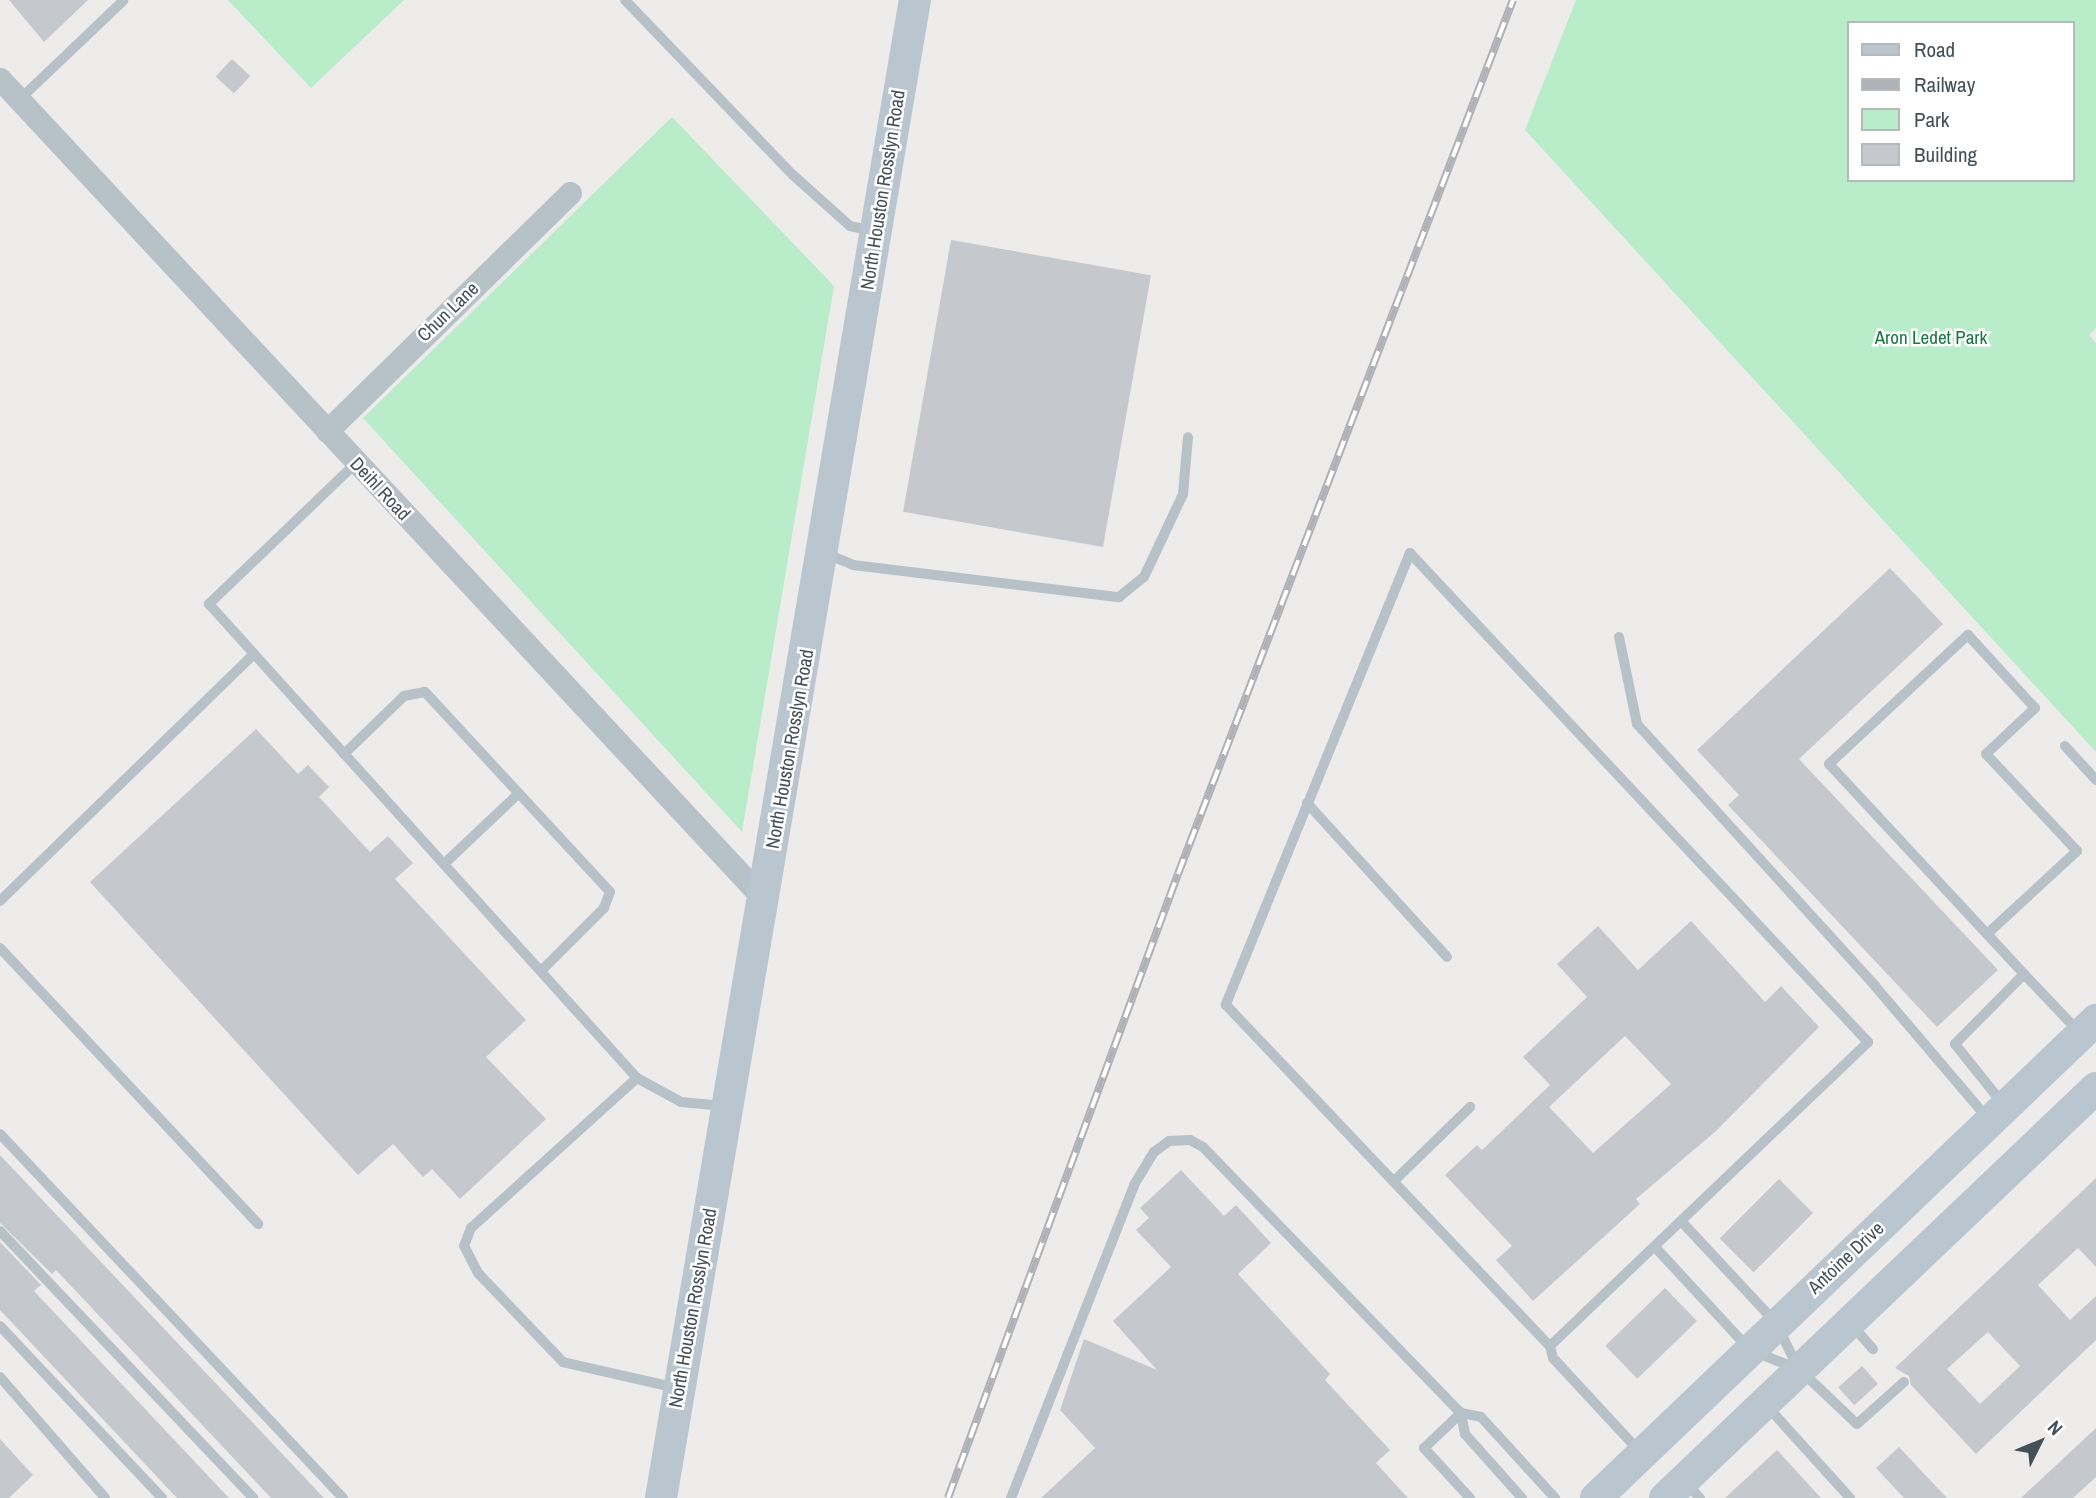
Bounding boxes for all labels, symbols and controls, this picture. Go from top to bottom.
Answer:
legend [1848,21,2075,182]
text: Road [1914,35,1955,64]
text: Railway [1914,70,1975,99]
street label: North Houston Rosslyn Road [856,89,910,291]
text: Park [1914,105,1949,134]
text: Building [1914,140,1977,169]
street label: Chun Lane [413,277,483,347]
park label: Aron Ledet Park [1875,327,1987,349]
street label: Deihl Road [345,453,415,525]
street label: North Houston Rosslyn Road [761,648,819,850]
street label: North Houston Rosslyn Road [664,1207,722,1409]
street label: Antoine Drive [1803,1217,1889,1299]
north arrow [2005,1407,2075,1477]
text: N [2042,1415,2069,1441]

